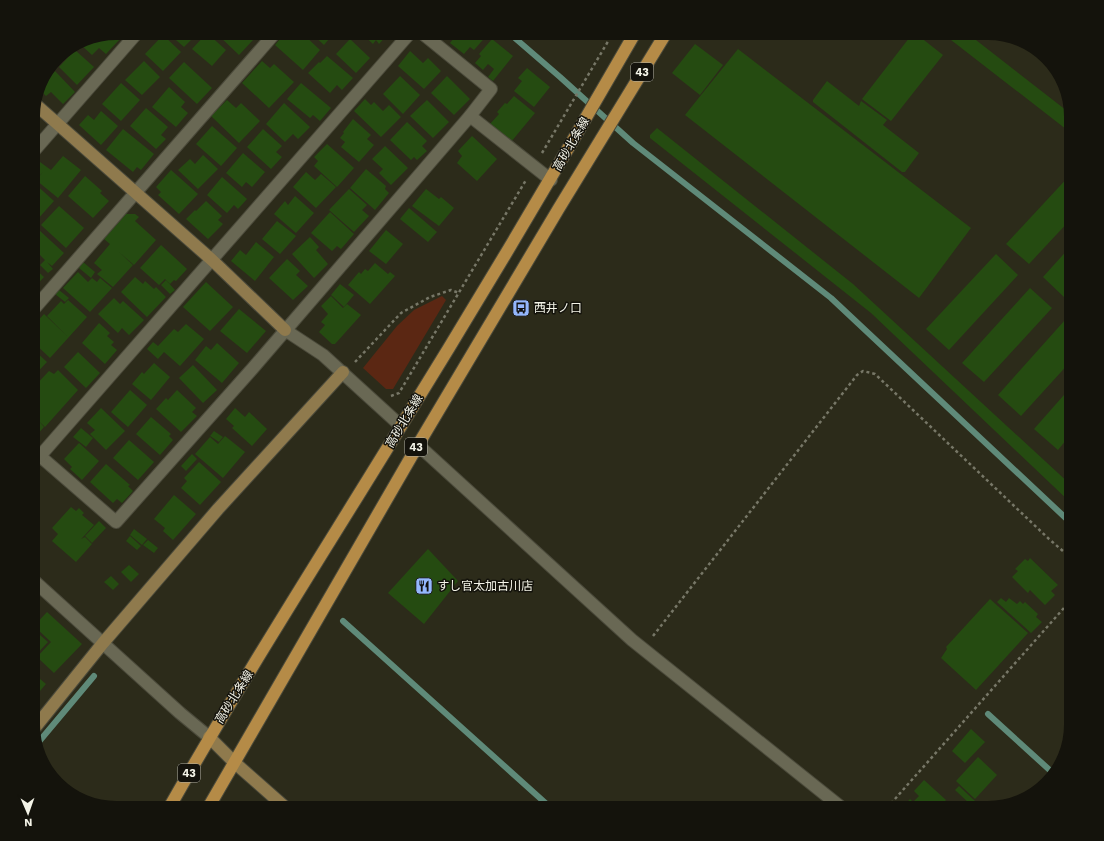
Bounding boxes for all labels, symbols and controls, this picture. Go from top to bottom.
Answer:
road number: 43 [631,63,653,81]
street label: 高砂北条線 [550,115,592,173]
bus stop icon: 西井ノ口 [511,298,531,318]
place label: 西井ノ口 [534,301,582,315]
street label: 高砂北条線 [383,392,425,450]
road number: 43 [405,438,427,456]
restaurant icon: すし官太加古川店 [414,576,434,596]
place label: すし官太加古川店 [437,579,533,593]
street label: 高砂北条線 [212,668,256,726]
road number: 43 [178,764,200,782]
north arrow [8,793,48,833]
text: N [24,816,33,829]

